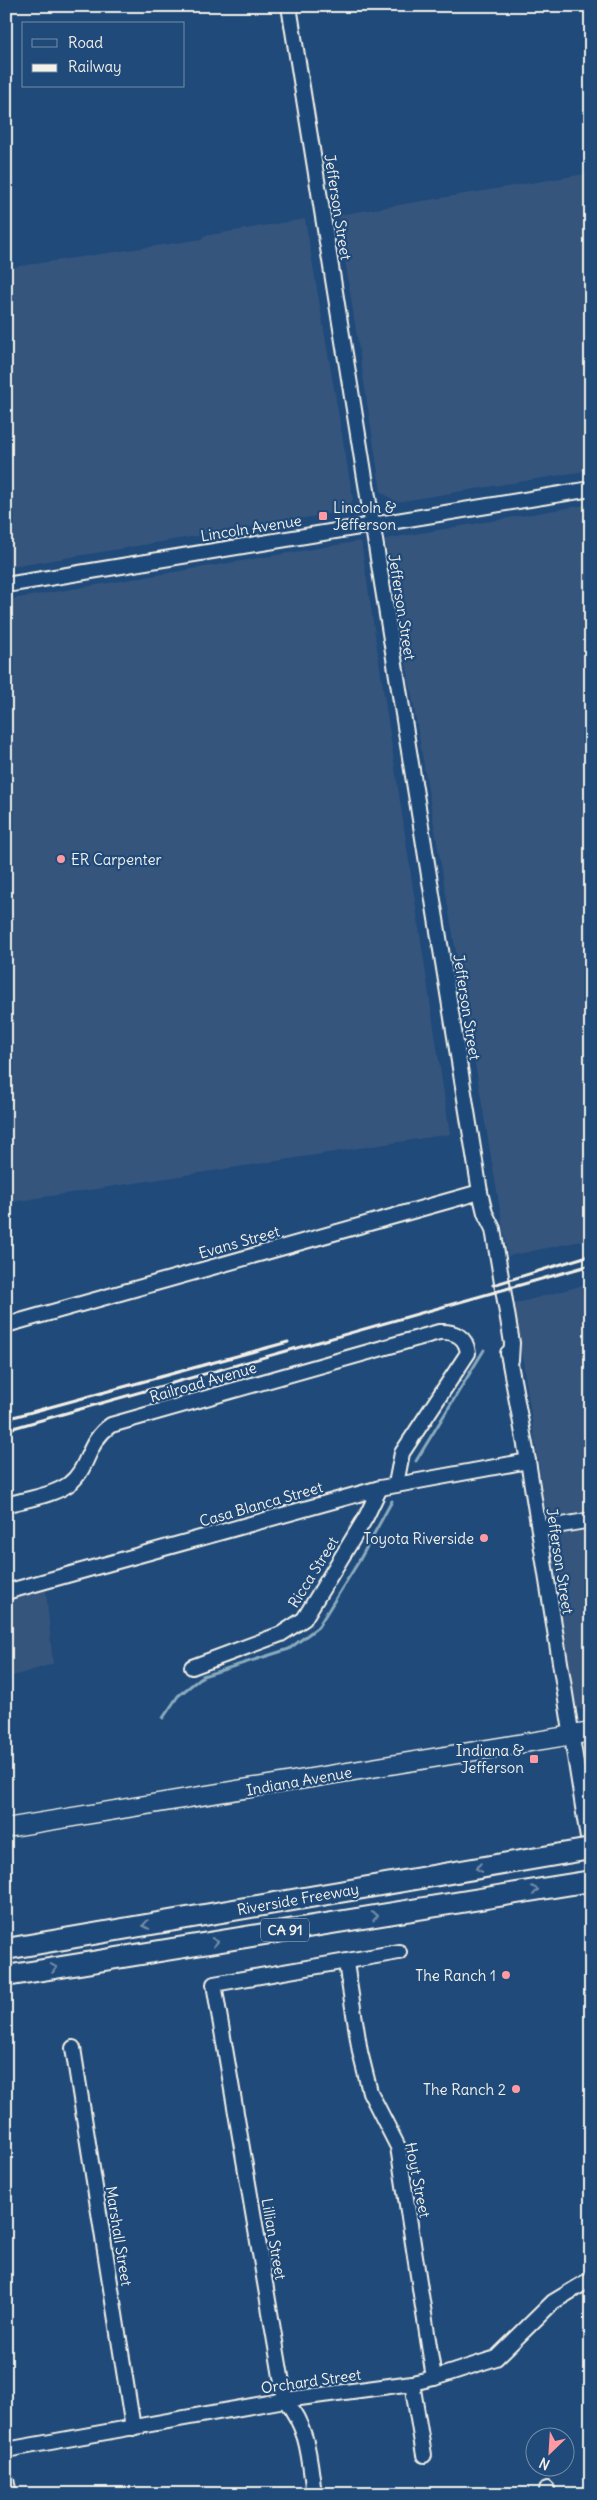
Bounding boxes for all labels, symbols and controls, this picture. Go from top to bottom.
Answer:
legend [22,22,185,88]
text: Road [68,33,103,52]
text: Railway [68,57,122,76]
street label: Jefferson Street [320,153,356,261]
place label: Lincoln & Jefferson [333,498,397,534]
marker: Lincoln & Jefferson [317,510,329,522]
street label: Lincoln Avenue [199,511,303,545]
street label: Jefferson Street [384,553,420,661]
place label: ER Carpenter [71,850,162,869]
marker: ER Carpenter [55,853,67,865]
street label: Jefferson Street [449,953,485,1061]
street label: Evans Street [196,1221,282,1263]
street label: Railroad Avenue [147,1358,259,1406]
street label: Casa Blanca Street [197,1477,325,1531]
street label: Jefferson Street [542,1507,578,1615]
place label: Toyota Riverside [363,1529,474,1548]
marker: Toyota Riverside [478,1532,490,1544]
street label: Ricca Street [284,1533,342,1611]
place label: Indiana & Jefferson [456,1741,525,1777]
marker: Indiana & Jefferson [528,1753,540,1765]
street label: Indiana Avenue [245,1762,353,1800]
one-way arrow [474,1863,483,1873]
street label: Riverside Freeway [236,1879,360,1919]
one-way arrow [531,1885,540,1895]
one-way arrow [371,1911,379,1921]
road number: CA 91 [261,1918,309,1942]
one-way arrow [142,1920,150,1930]
one-way arrow [211,1937,219,1948]
one-way arrow [50,1964,59,1974]
place label: The Ranch 1 [415,1966,496,1985]
marker: The Ranch 1 [500,1969,512,1981]
place label: The Ranch 2 [423,2080,506,2099]
marker: The Ranch 2 [510,2083,522,2095]
street label: Hoyt Street [401,2141,435,2219]
street label: Marshall Street [102,2185,136,2287]
street label: Lillian Street [257,2197,291,2281]
street label: Orchard Street [260,2365,362,2397]
north arrow [524,2428,574,2478]
text: N [536,2454,553,2474]

